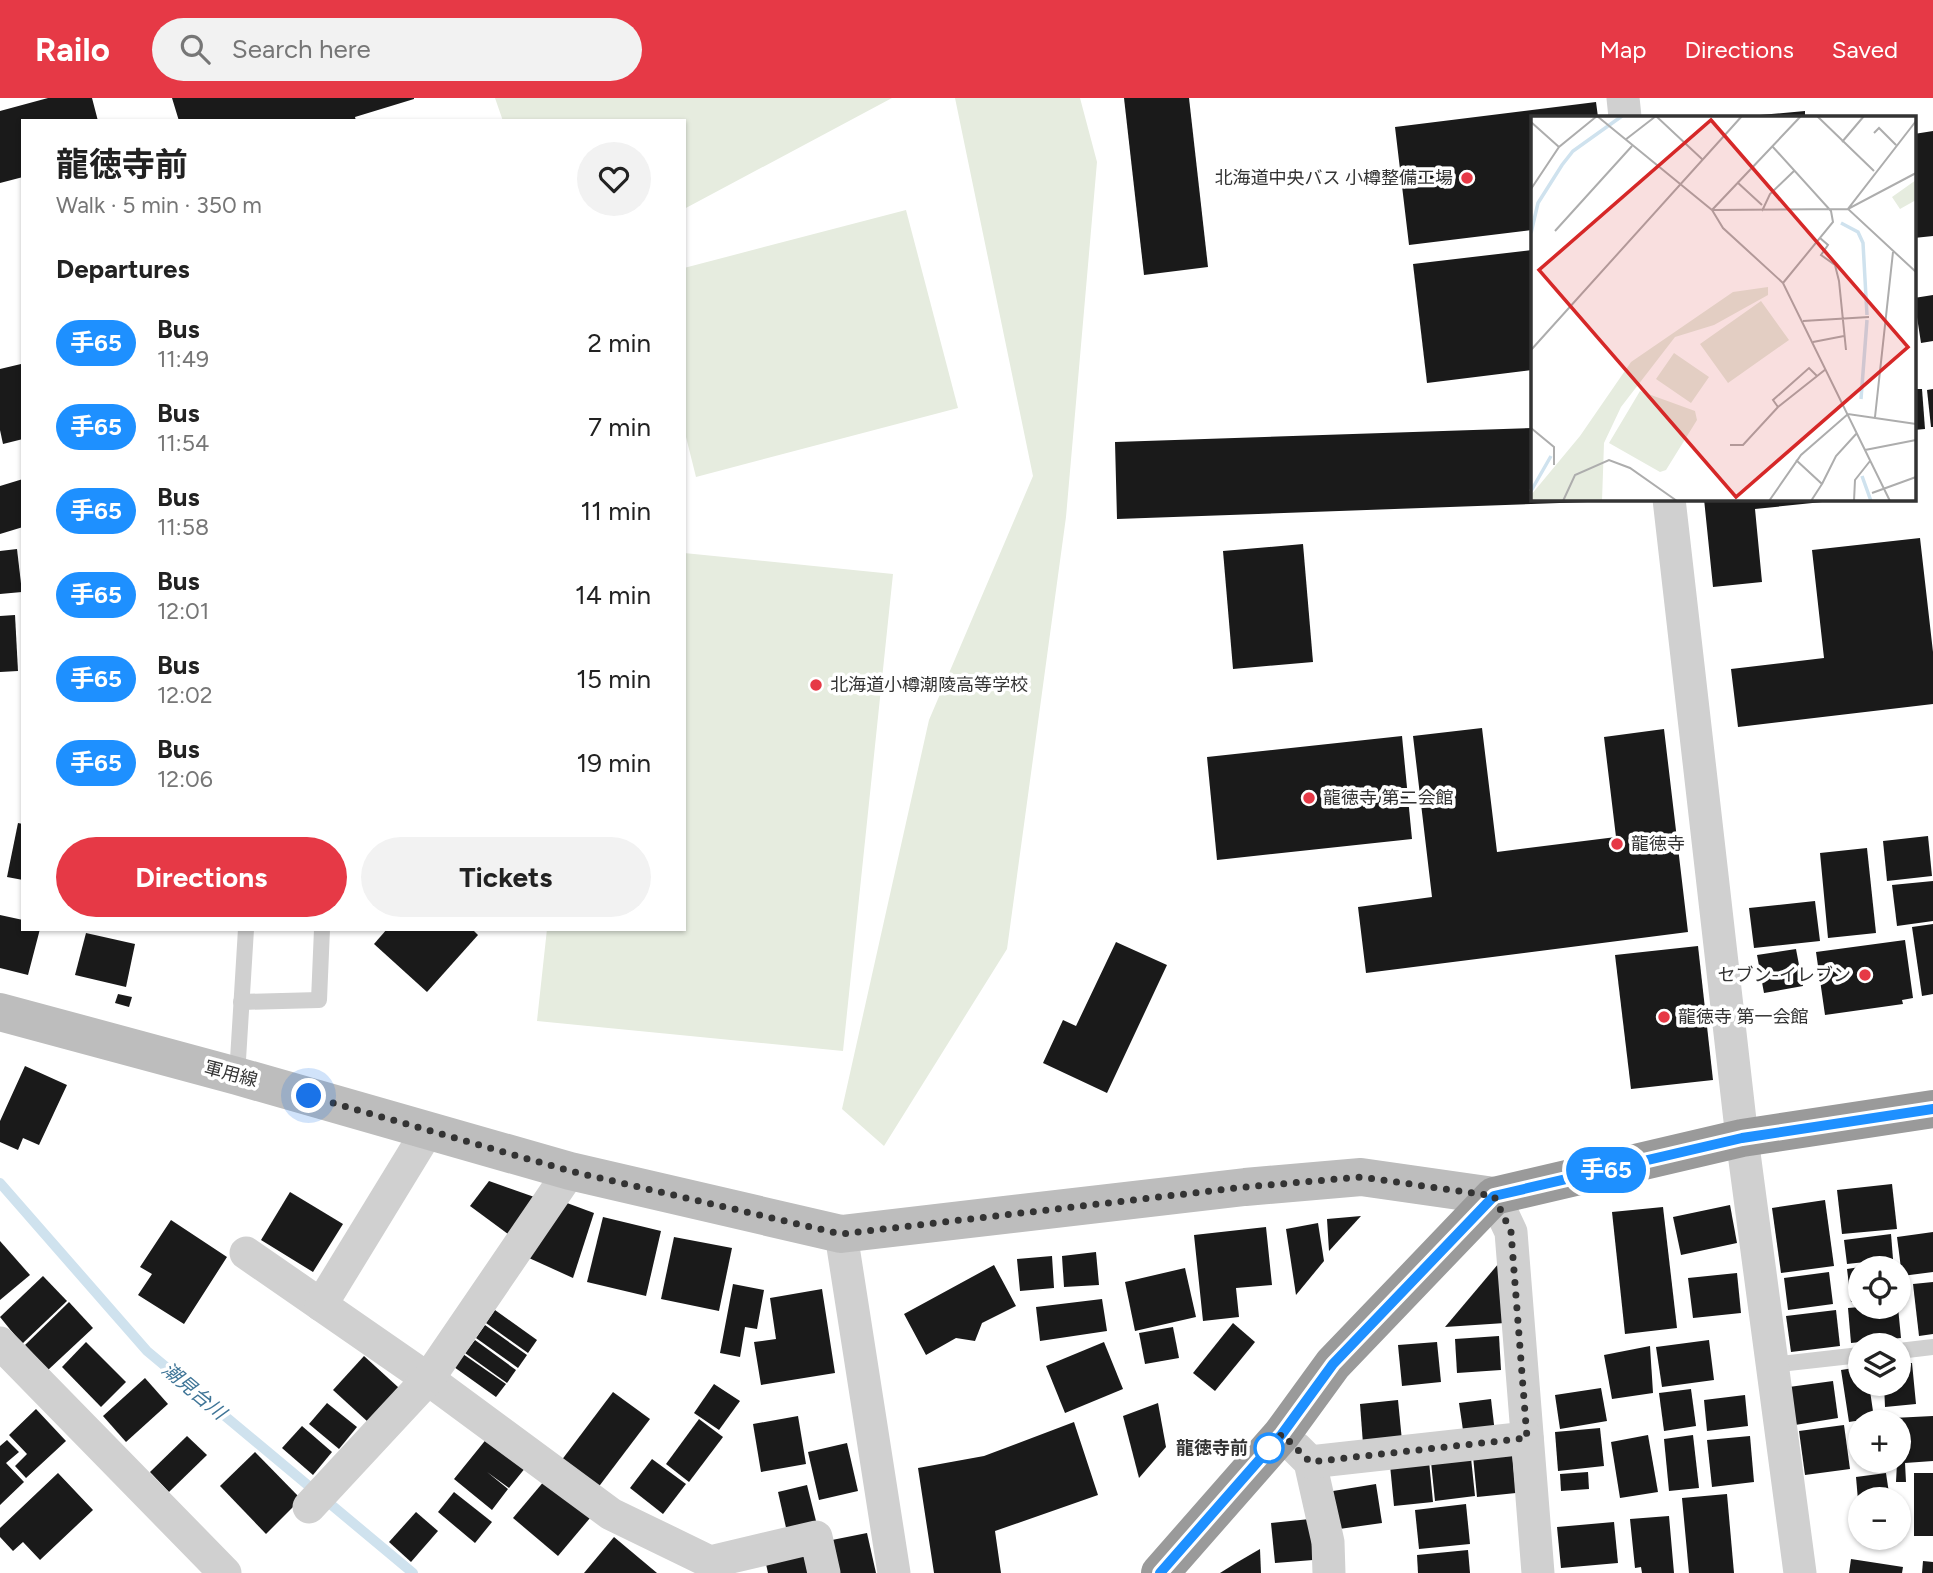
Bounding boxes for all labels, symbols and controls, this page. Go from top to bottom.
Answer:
search box [152,18,642,81]
text: Railo [35,30,110,69]
icon: search [176,30,214,68]
text: Search here [232,33,371,65]
text: Map [1600,35,1646,64]
text: Directions [1684,35,1794,64]
text: Saved [1832,35,1898,64]
inset map [1531,116,1916,500]
button: heart [577,142,651,216]
text: 龍徳寺前 [56,145,188,184]
place label: 北海道中央バス 小樽整備工場 [1215,167,1453,189]
marker: 北海道中央バス 小樽整備工場 [1459,170,1475,186]
text: Walk · 5 min · 350 m [56,191,262,219]
text: Departures [56,253,190,285]
text: Bus [157,313,200,345]
text: 2 min [587,327,651,359]
text: 手65 [70,328,122,357]
text: 11:49 [157,345,209,373]
text: Bus [157,397,200,429]
text: 7 min [588,411,651,443]
text: 手65 [70,412,122,441]
text: 11:54 [157,429,209,457]
text: Bus [157,481,200,513]
text: 11 min [580,495,651,527]
text: 手65 [70,496,122,525]
text: 11:58 [157,513,209,541]
text: Bus [157,565,200,597]
text: 14 min [575,579,651,611]
text: 手65 [70,580,122,609]
text: 12:01 [157,597,209,625]
text: Bus [157,649,200,681]
text: 15 min [576,663,651,695]
text: 手65 [70,664,122,693]
place label: 北海道小樽潮陵高等学校 [830,674,1028,696]
marker: 北海道小樽潮陵高等学校 [808,677,824,693]
text: 12:02 [157,681,213,709]
text: Bus [157,733,200,765]
text: 19 min [576,747,651,779]
text: 手65 [70,748,122,777]
text: 12:06 [157,765,213,793]
place label: 龍徳寺 第二会館 [1323,787,1453,809]
marker: 龍徳寺 第二会館 [1301,790,1317,806]
place label: 龍徳寺 [1631,833,1685,855]
marker: 龍徳寺 [1609,836,1625,852]
button: Directions [56,837,347,917]
button: Tickets [361,837,651,917]
place label: セブン-イレブン [1717,964,1851,986]
marker: セブン-イレブン [1857,967,1873,983]
place label: 龍徳寺 第一会館 [1678,1006,1808,1028]
marker: 龍徳寺 第一会館 [1656,1009,1672,1025]
street label: 軍用線 [202,1056,260,1092]
your location [291,1078,326,1113]
line badge: 手65 [1566,1147,1646,1193]
text: 手65 [1580,1155,1632,1184]
map controls [1848,1256,1911,1550]
button: locate [1848,1256,1911,1319]
button: layers [1848,1333,1911,1396]
water label: 潮見台川 [157,1358,232,1426]
button: + [1848,1410,1911,1473]
marker: 龍徳寺前 [1254,1433,1284,1463]
place label: 龍徳寺前 [1176,1437,1248,1459]
button: − [1848,1487,1911,1550]

